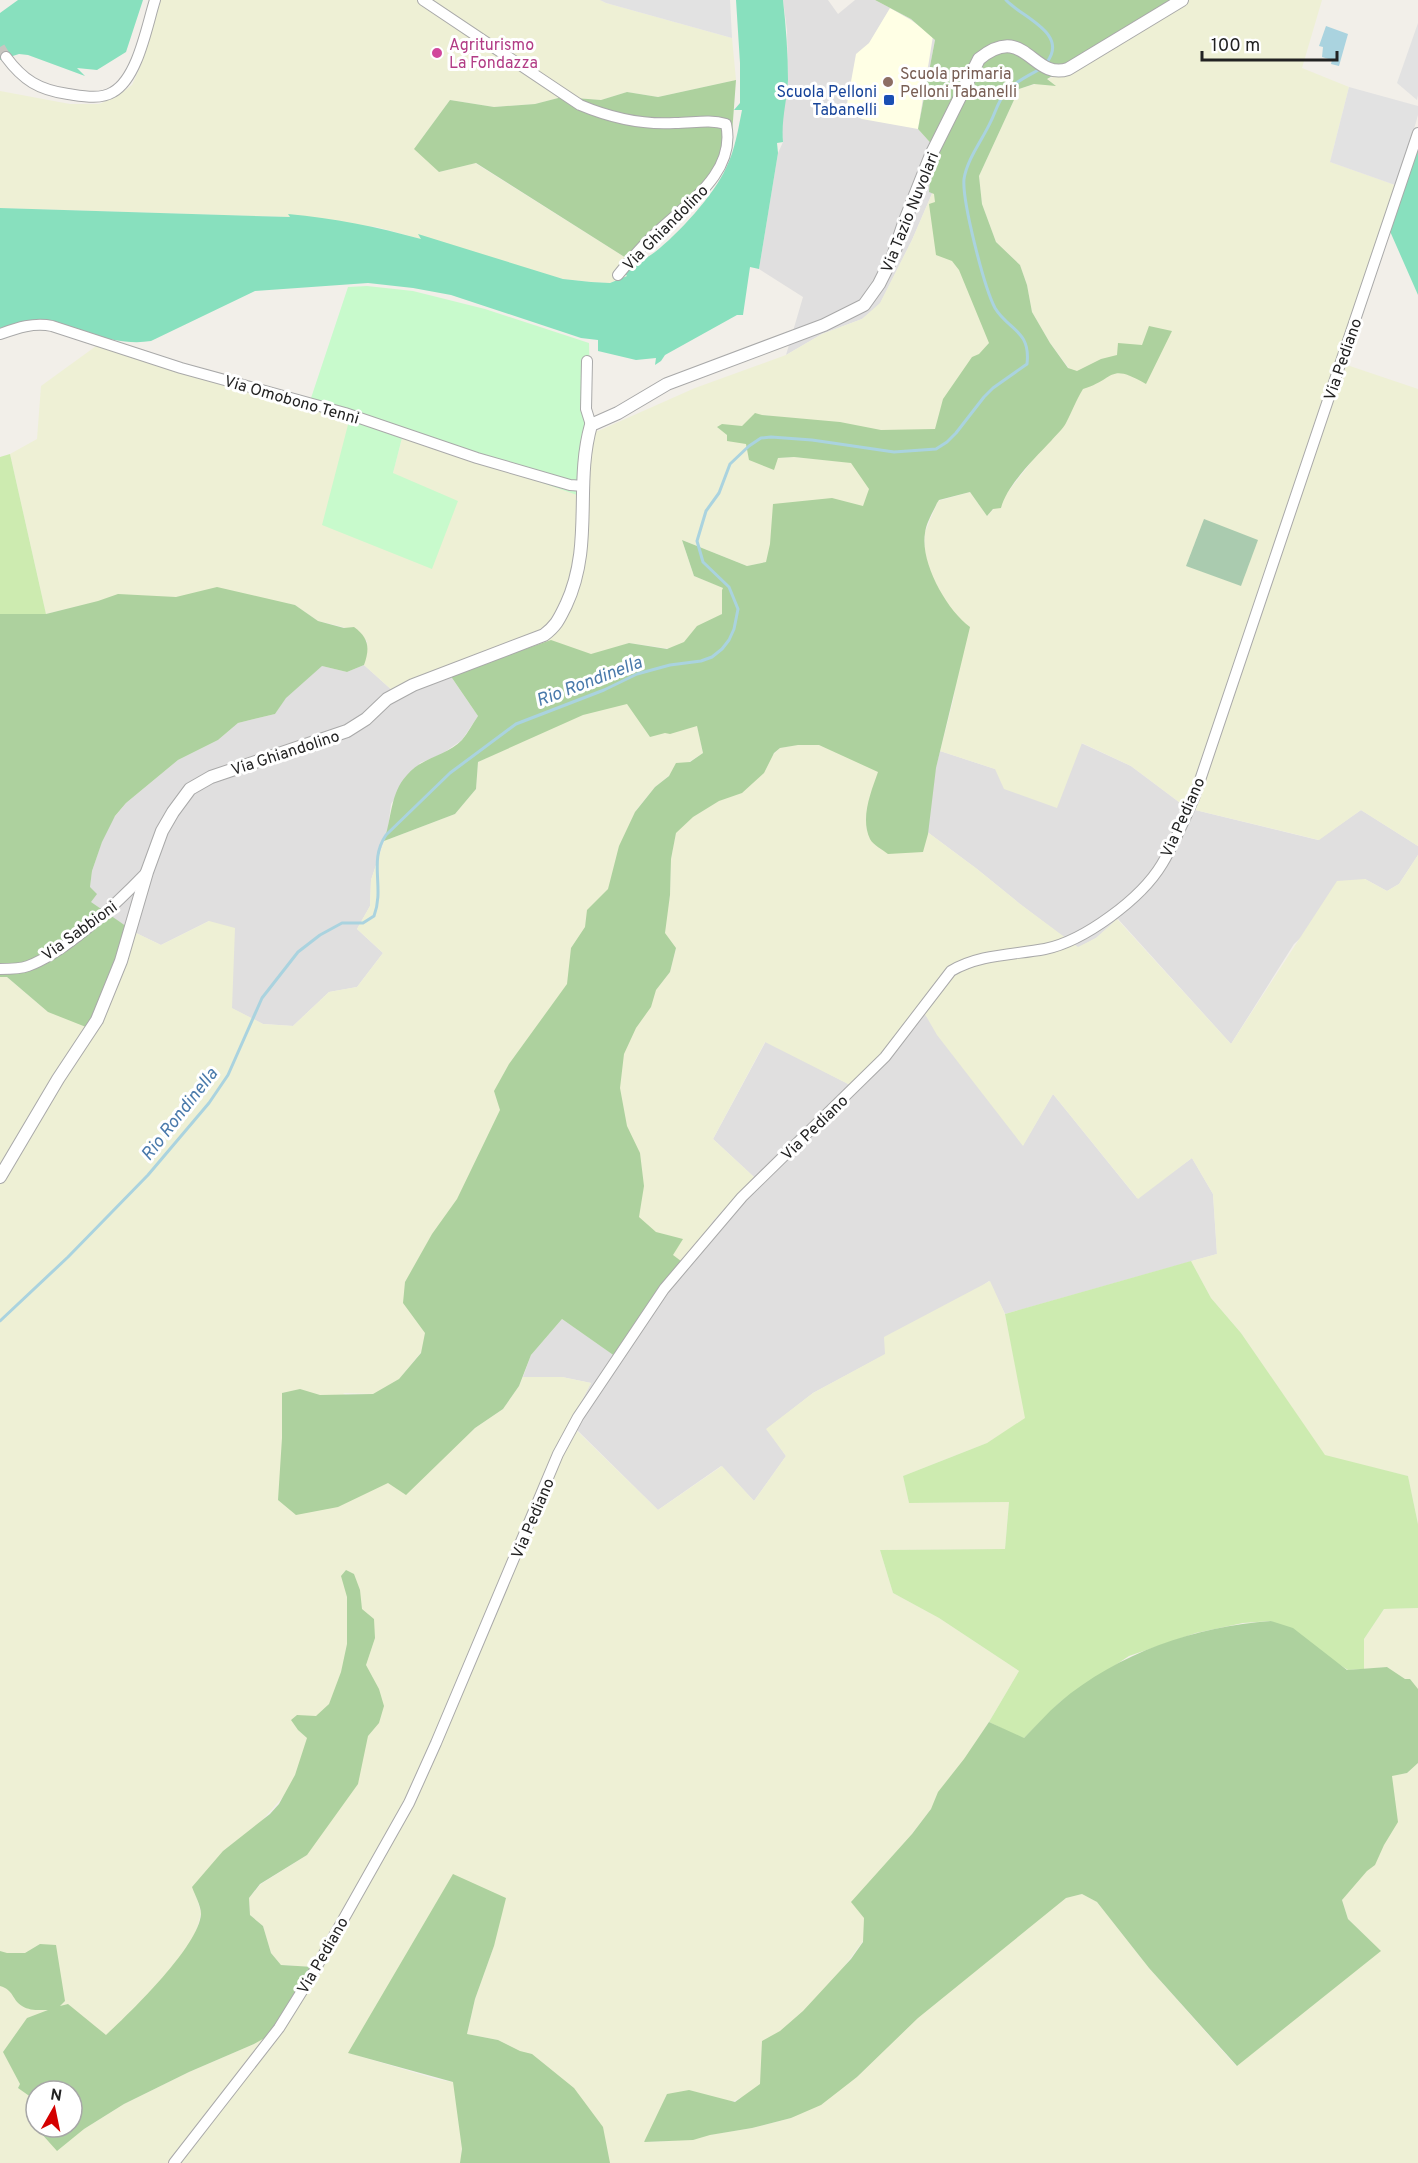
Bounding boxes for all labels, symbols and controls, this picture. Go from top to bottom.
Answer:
scale bar [1202,24,1337,62]
text: 100 m [1211,35,1260,58]
place label: Agriturismo La Fondazza [449,36,538,74]
marker: Agriturismo La Fondazza [430,46,444,60]
place label: Scuola primaria Pelloni Tabanelli [900,65,1017,103]
marker: Scuola primaria Pelloni Tabanelli [881,75,895,89]
place label: Scuola Pelloni Tabanelli [777,83,877,121]
marker: Scuola Pelloni Tabanelli [882,93,896,107]
street label: Via Tazio Nuvolari [878,150,944,276]
street label: Via Ghiandolino [619,181,713,275]
street label: Via Pediano [1321,316,1367,403]
street label: Via Omobono Tenni [222,372,361,430]
water label: Rio Rondinella [533,651,646,713]
street label: Via Ghiandolino [229,727,342,781]
street label: Via Pediano [1157,775,1210,861]
street label: Via Sabbioni [38,897,122,966]
water label: Rio Rondinella [137,1063,224,1166]
street label: Via Pediano [778,1091,853,1165]
street label: Via Pediano [508,1475,560,1562]
street label: Via Pediano [294,1914,354,1998]
north arrow [24,2079,84,2139]
text: N [49,2085,63,2107]

